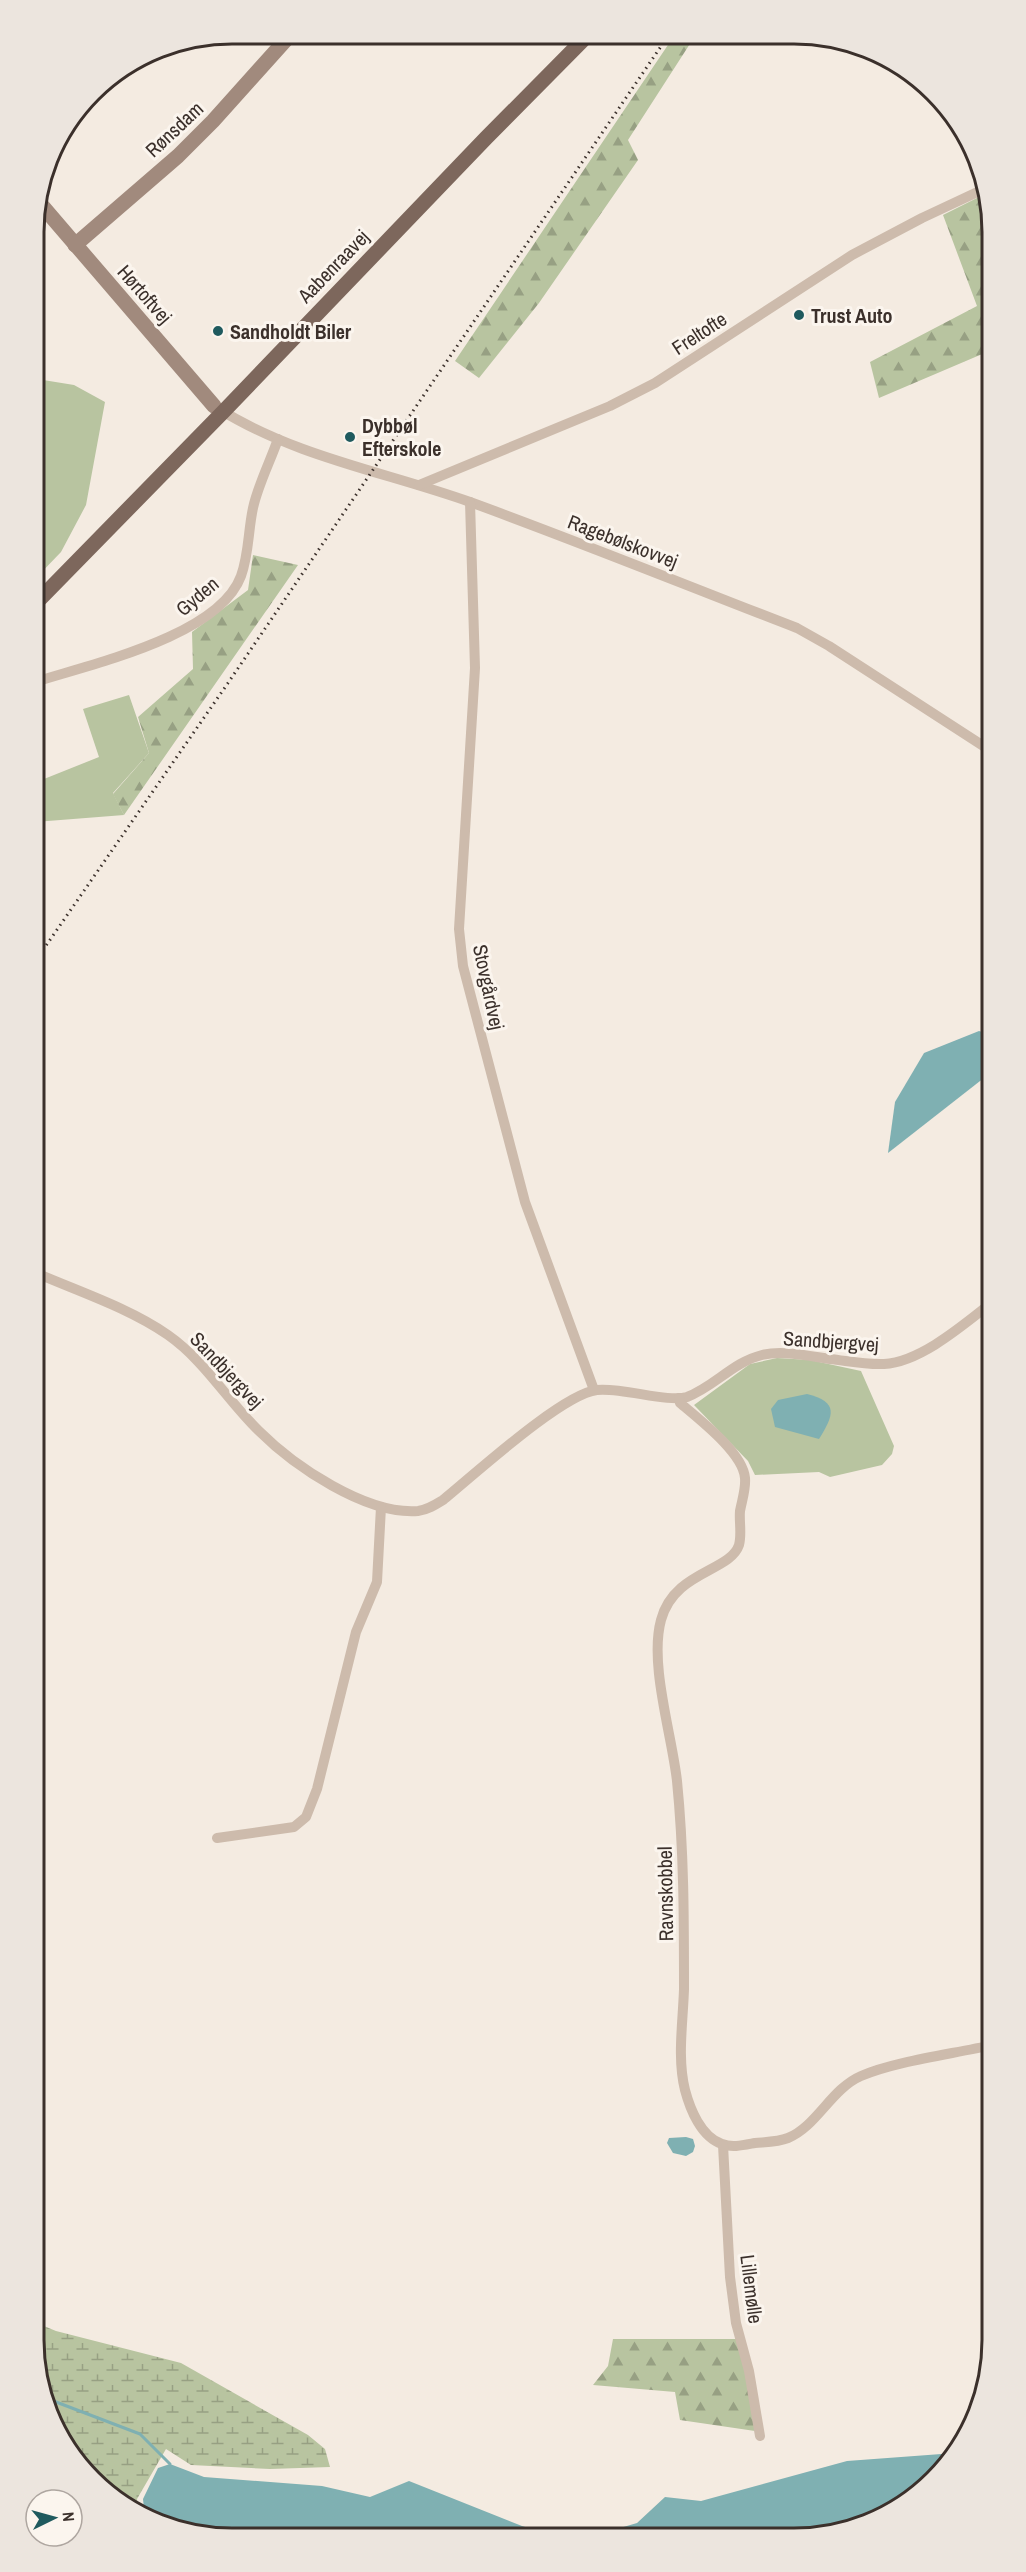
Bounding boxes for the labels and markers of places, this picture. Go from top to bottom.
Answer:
place label: Trust Auto [811,302,892,329]
marker: Trust Auto [792,308,806,322]
place label: Sandholdt Biler [230,318,352,345]
marker: Sandholdt Biler [211,324,225,338]
place label: Dybbøl Efterskole [362,412,441,462]
marker: Dybbøl Efterskole [343,430,357,444]

